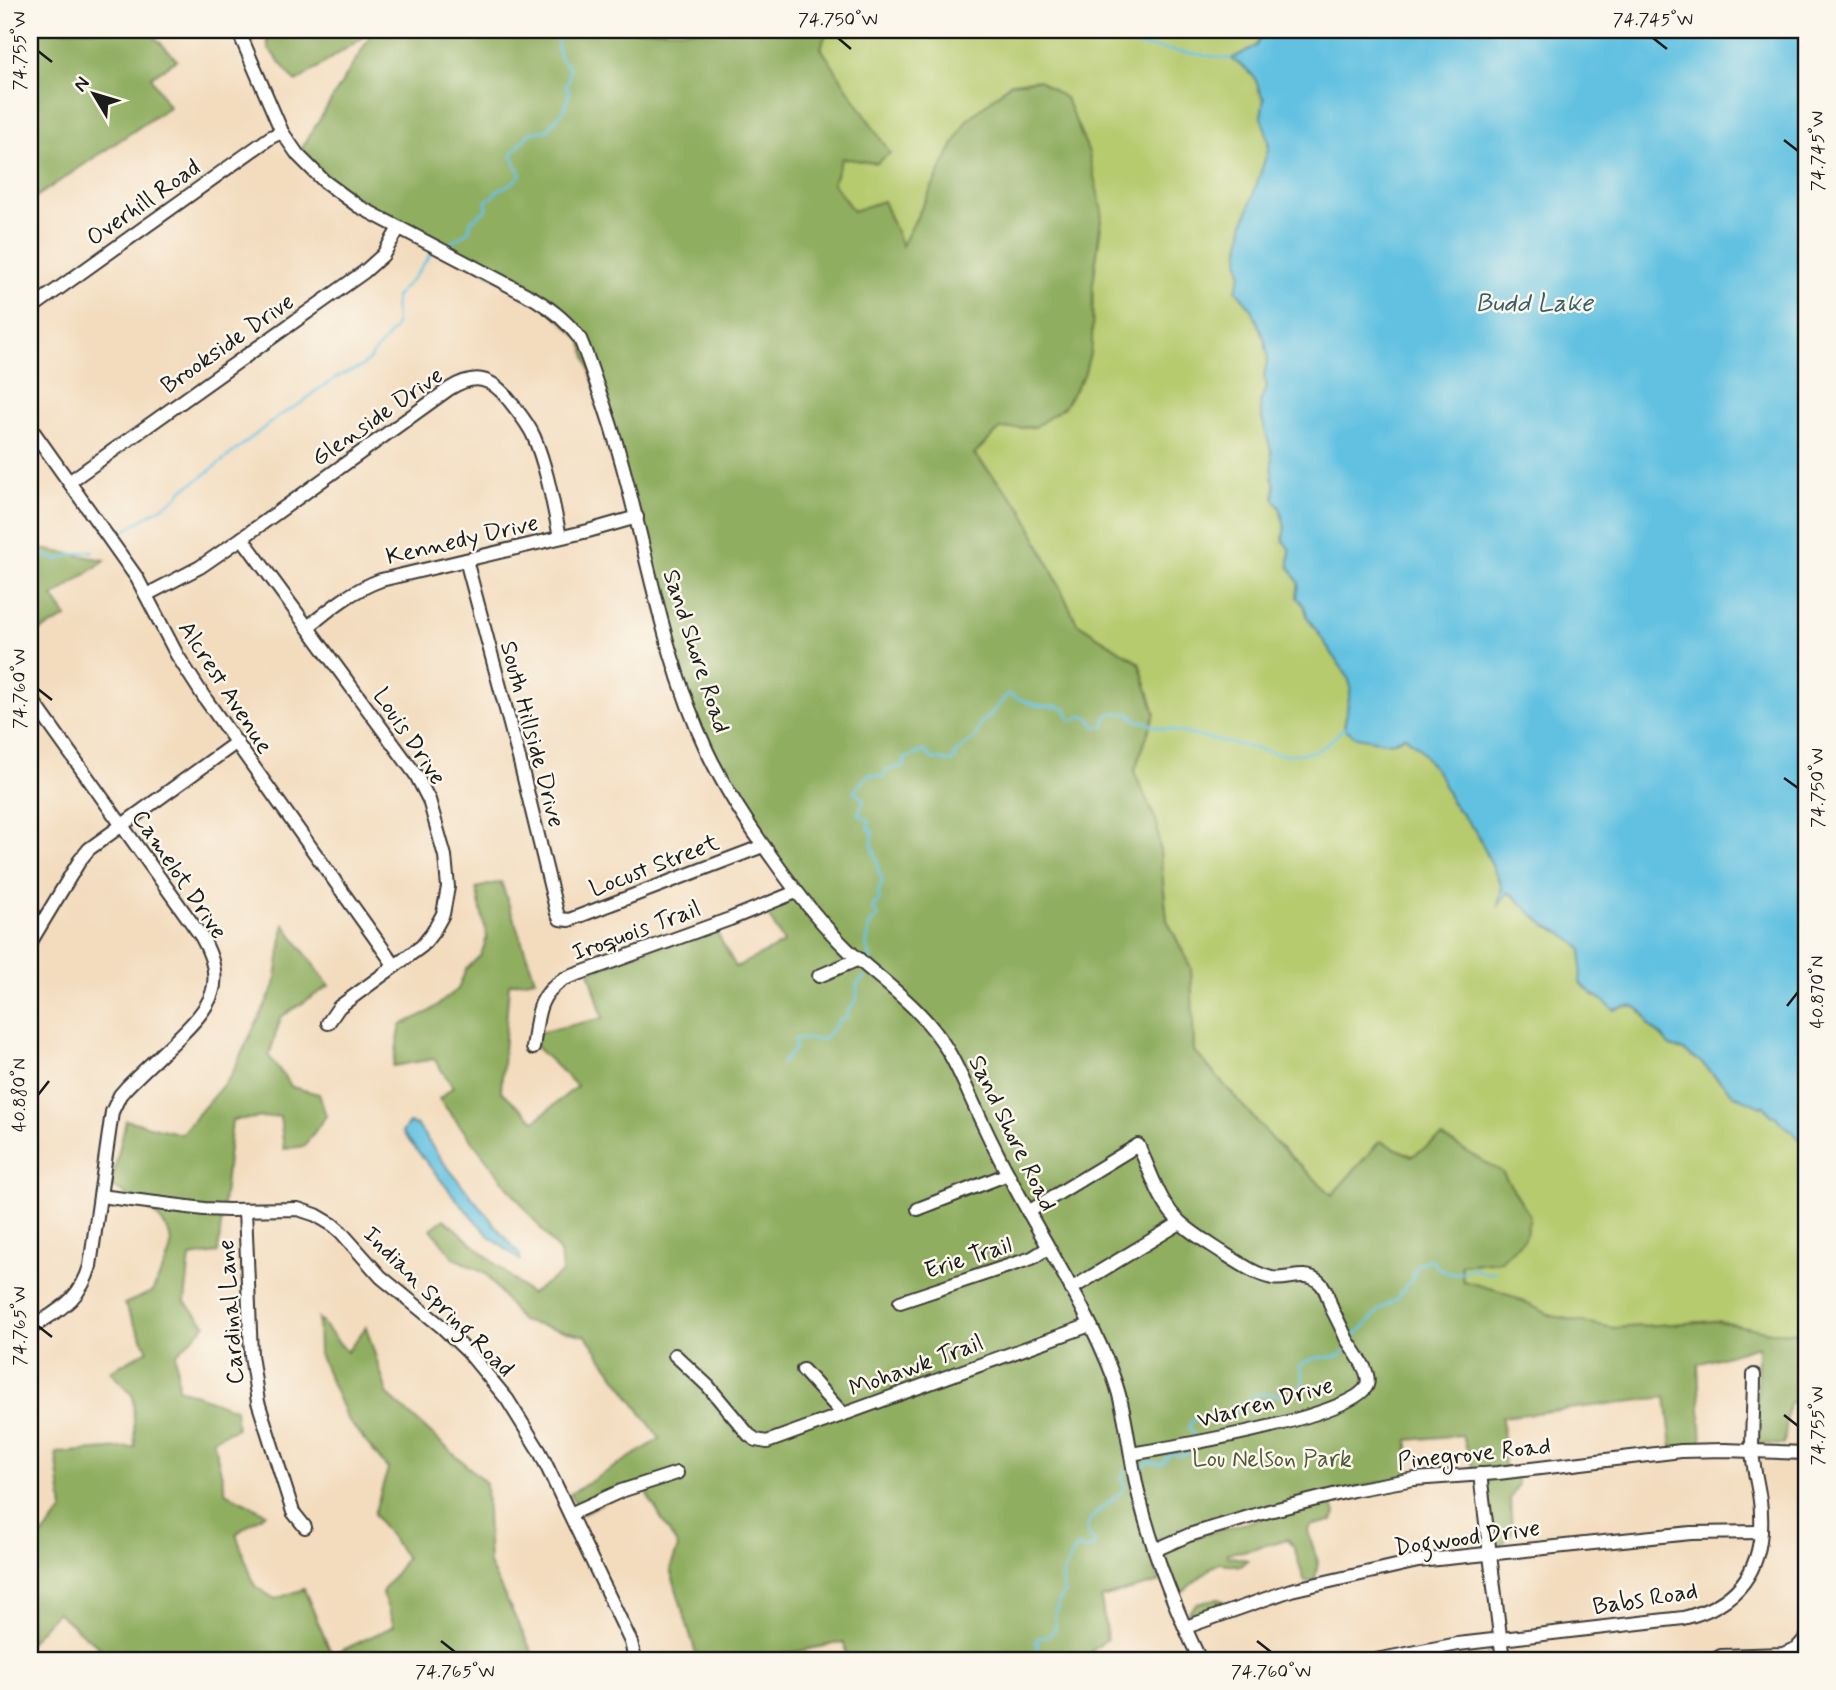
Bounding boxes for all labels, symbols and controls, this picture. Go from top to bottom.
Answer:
text: 74.750°W [798,8,878,32]
text: 74.745°W [1613,8,1693,32]
text: 74.755°W [8,11,32,91]
north arrow [60,60,130,130]
text: N [68,72,96,97]
text: 74.745°W [1806,111,1830,191]
street label: Overhill Road [81,153,207,254]
street label: Brookside Drive [155,287,301,402]
water label: Budd Lake [1475,287,1594,321]
street label: Glenside Drive [306,360,450,474]
street label: Kennedy Drive [383,508,542,573]
street label: Sand Shore Road [655,566,737,737]
street label: Alcrest Avenue [170,615,280,761]
street label: South Hillside Drive [492,638,571,831]
text: 74.760°W [8,649,32,729]
street label: Louis Drive [365,682,453,791]
text: 74.750°W [1806,748,1830,828]
street label: Camelot Drive [124,804,234,946]
street label: Locust Street [585,828,724,905]
street label: Iroquois Trail [568,894,705,969]
text: 40.870°N [1806,955,1830,1029]
street label: Sand Shore Road [960,1050,1063,1217]
text: 40.880°N [8,1058,32,1132]
street label: Indian Spring Road [354,1220,520,1386]
street label: Erie Trail [921,1230,1016,1287]
street label: Cardinal Lane [211,1238,252,1385]
text: 74.765°W [8,1286,32,1366]
street label: Mohawk Trail [845,1328,988,1405]
street label: Warren Drive [1194,1370,1337,1436]
text: 74.755°W [1806,1386,1830,1466]
street label: Pinegrove Road [1396,1431,1553,1480]
park label: Lou Nelson Park [1192,1444,1352,1475]
street label: Dogwood Drive [1392,1513,1543,1567]
street label: Babs Road [1591,1576,1700,1623]
text: 74.765°W [415,1660,495,1684]
text: 74.760°W [1231,1660,1311,1684]

